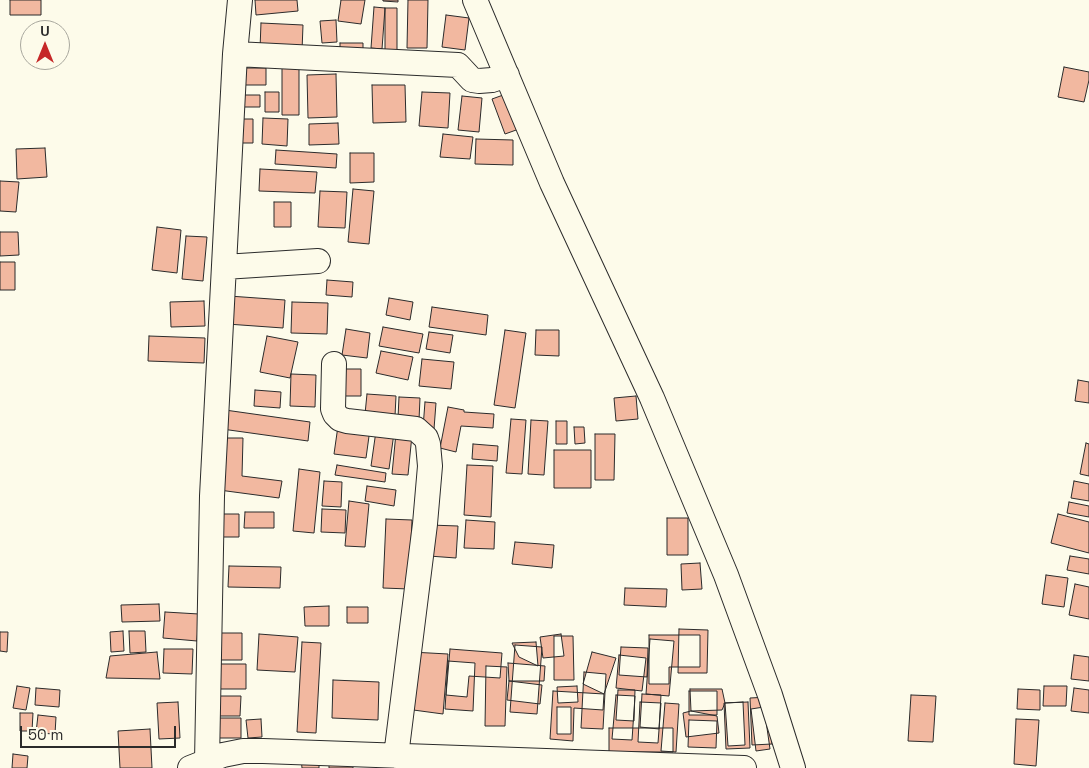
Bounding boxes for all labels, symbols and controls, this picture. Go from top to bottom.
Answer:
north arrow [20,20,70,70]
text: U [40,22,50,40]
scale bar [22,716,179,748]
text: 50 m [28,725,63,744]

